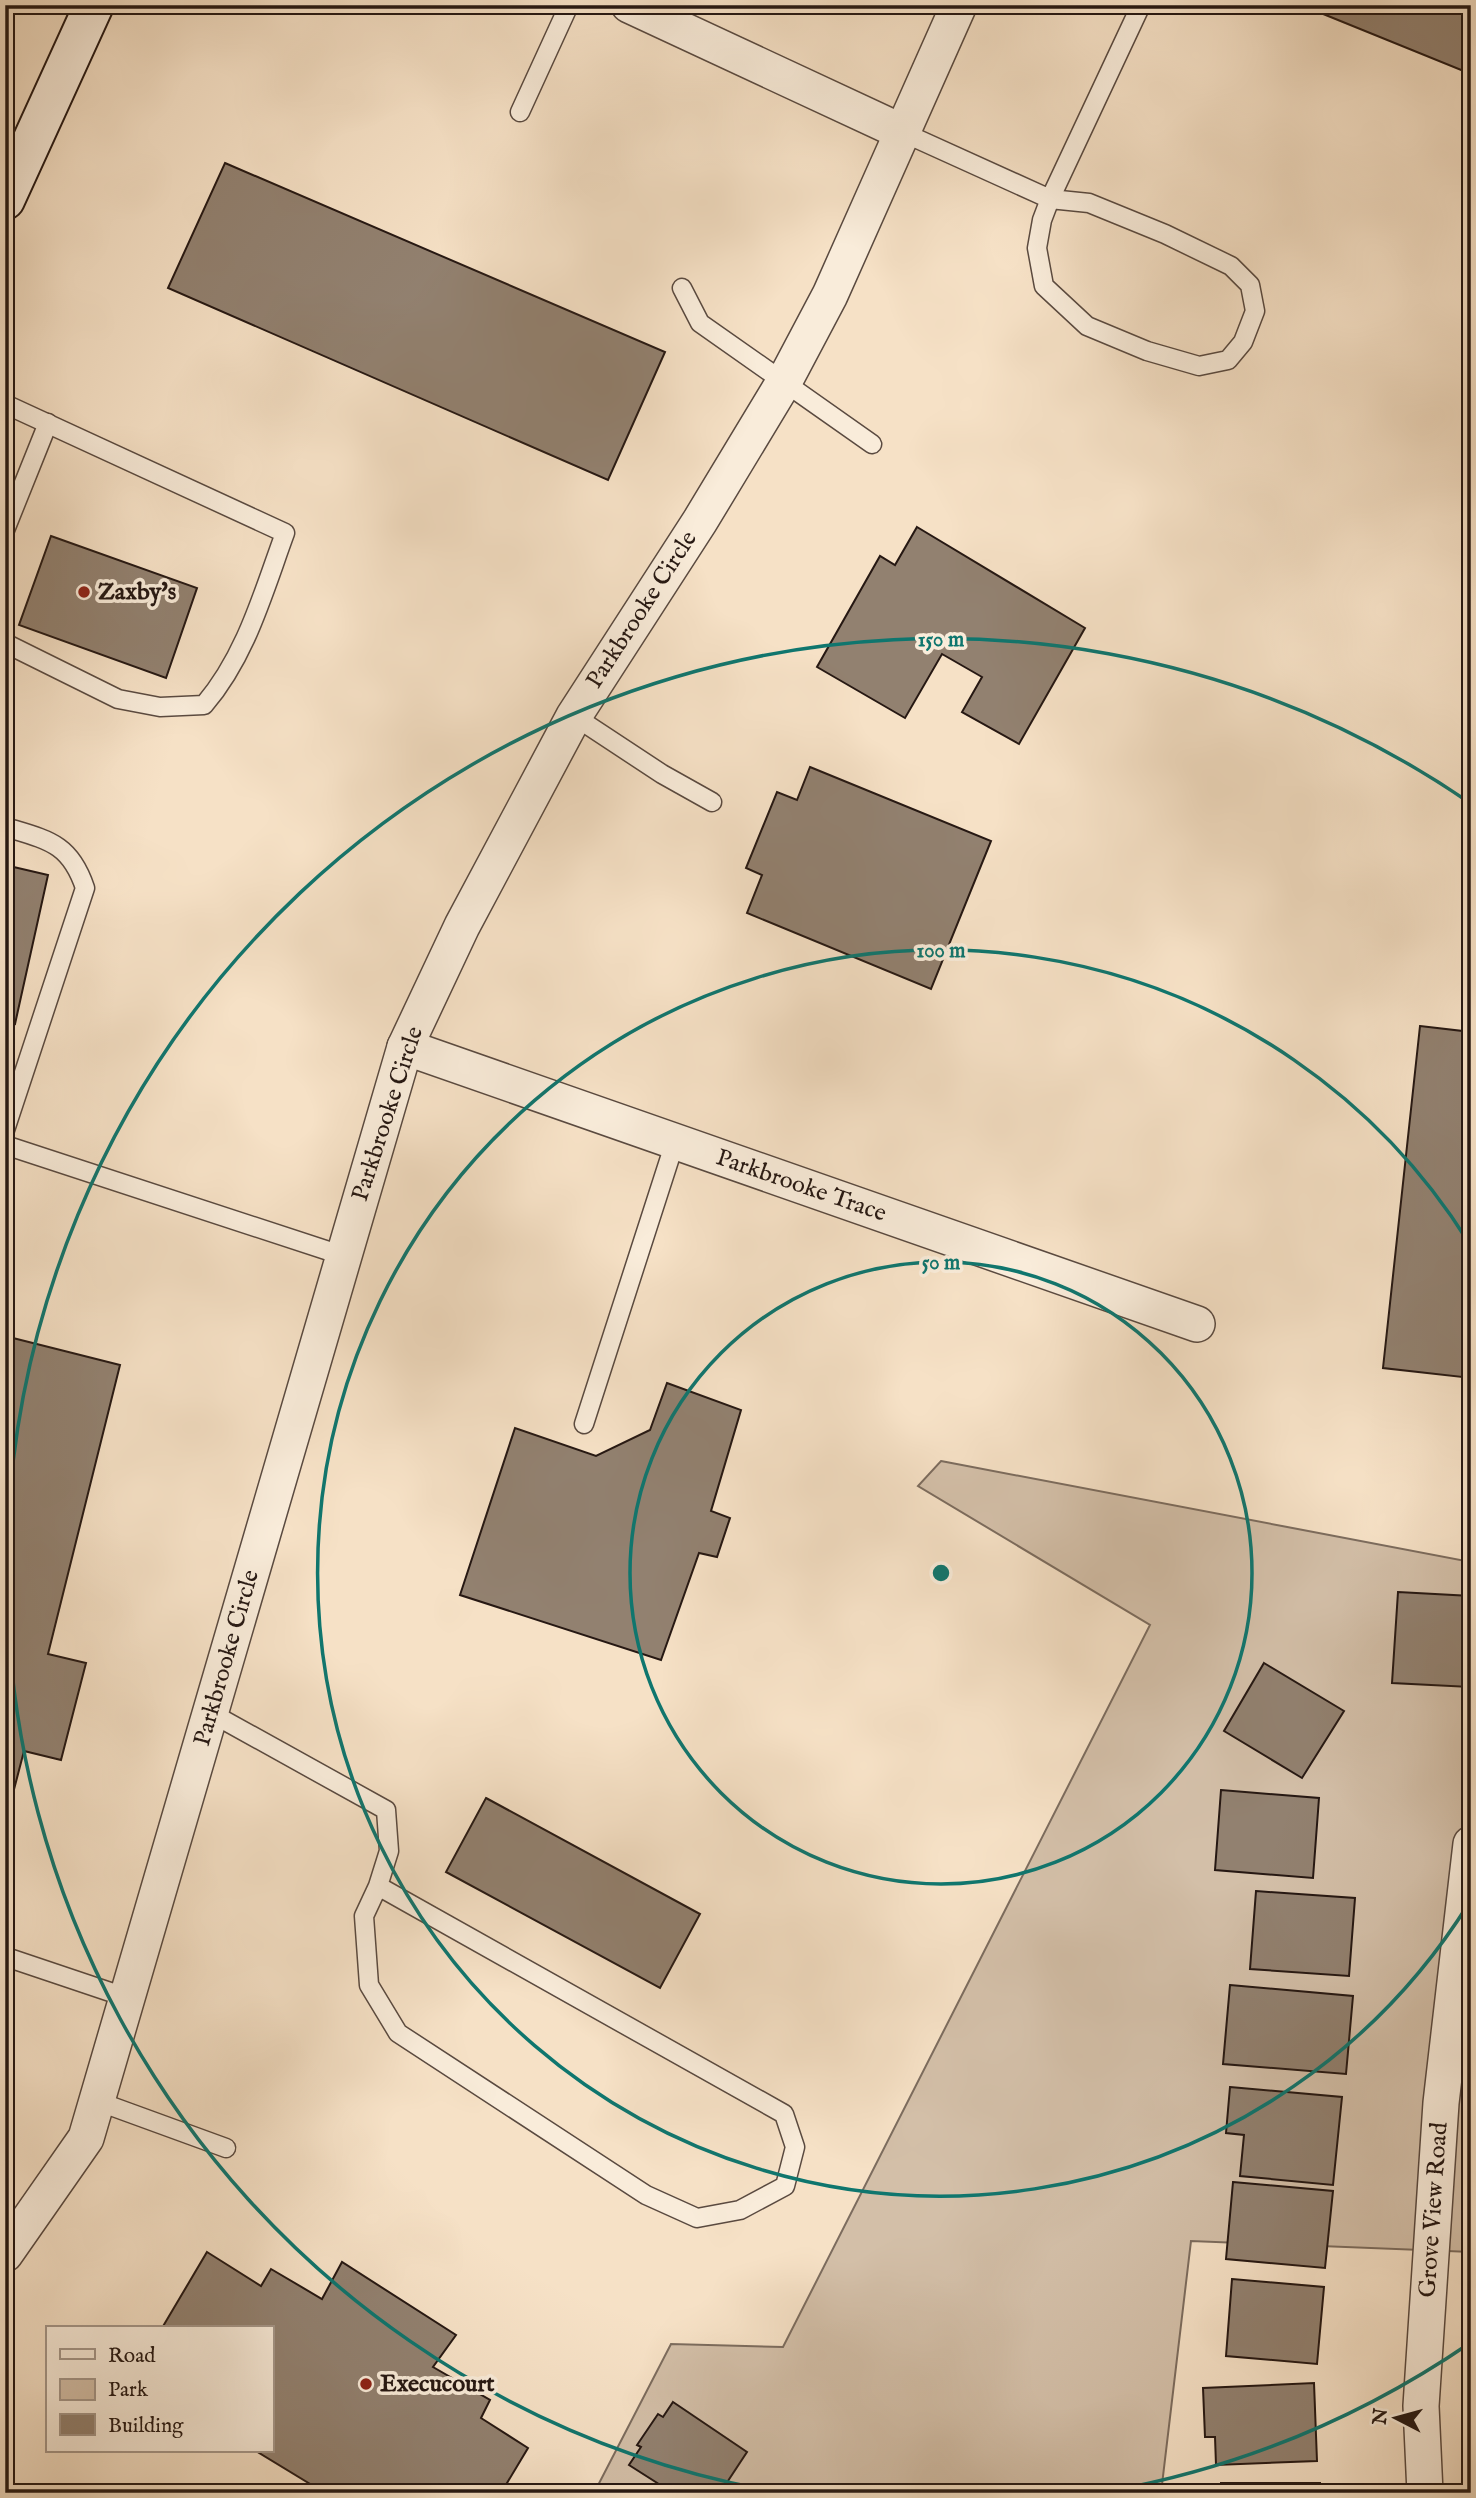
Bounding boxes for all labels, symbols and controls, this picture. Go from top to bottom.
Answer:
street label: Parkbrooke Circle [579,525,705,695]
place label: Zaxby's [98,577,177,608]
marker: Zaxby's [76,584,92,600]
text: 150 m [918,627,965,654]
text: 100 m [916,938,966,965]
street label: Parkbrooke Circle [345,1023,431,1205]
street label: Parkbrooke Trace [712,1142,890,1230]
text: 50 m [922,1250,961,1277]
centre of rings [929,1561,953,1585]
street label: Parkbrooke Circle [187,1566,267,1750]
street label: Grove View Road [1412,2121,1456,2299]
legend [46,2326,273,2452]
text: Road [108,2343,156,2370]
place label: Execucourt [380,2369,495,2400]
marker: Execucourt [358,2376,374,2392]
text: Park [108,2377,149,2404]
north arrow [1360,2382,1430,2452]
text: N [1368,2406,1394,2427]
text: Building [108,2413,184,2440]

